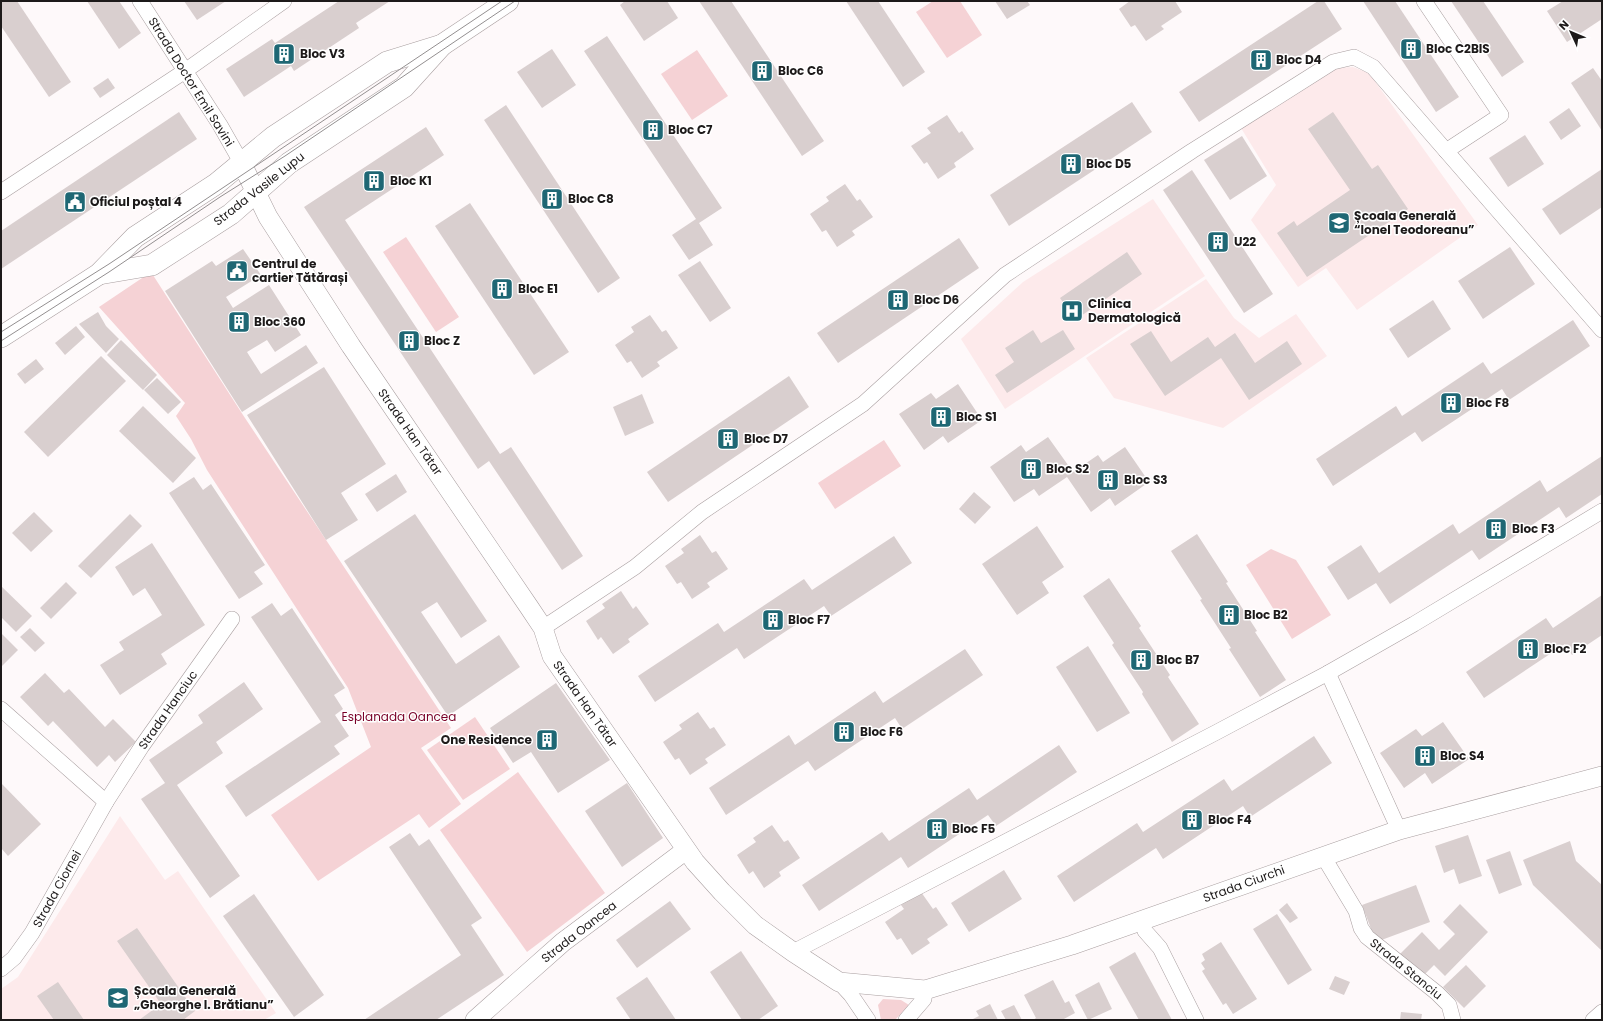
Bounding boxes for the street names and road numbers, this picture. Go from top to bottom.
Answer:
street label: Strada Doctor Emil Savini [145,14,238,150]
street label: Strada Vasile Lupu [210,148,308,230]
street label: Strada Han Tătar [374,385,447,479]
street label: Strada Han Tătar [549,657,622,751]
street label: Strada Hanciuc [134,667,201,753]
street label: Strada Ciornei [28,847,85,930]
street label: Strada Ciurchi [1201,861,1287,906]
street label: Strada Oancea [537,897,620,966]
street label: Strada Stanciu [1367,934,1446,1003]

